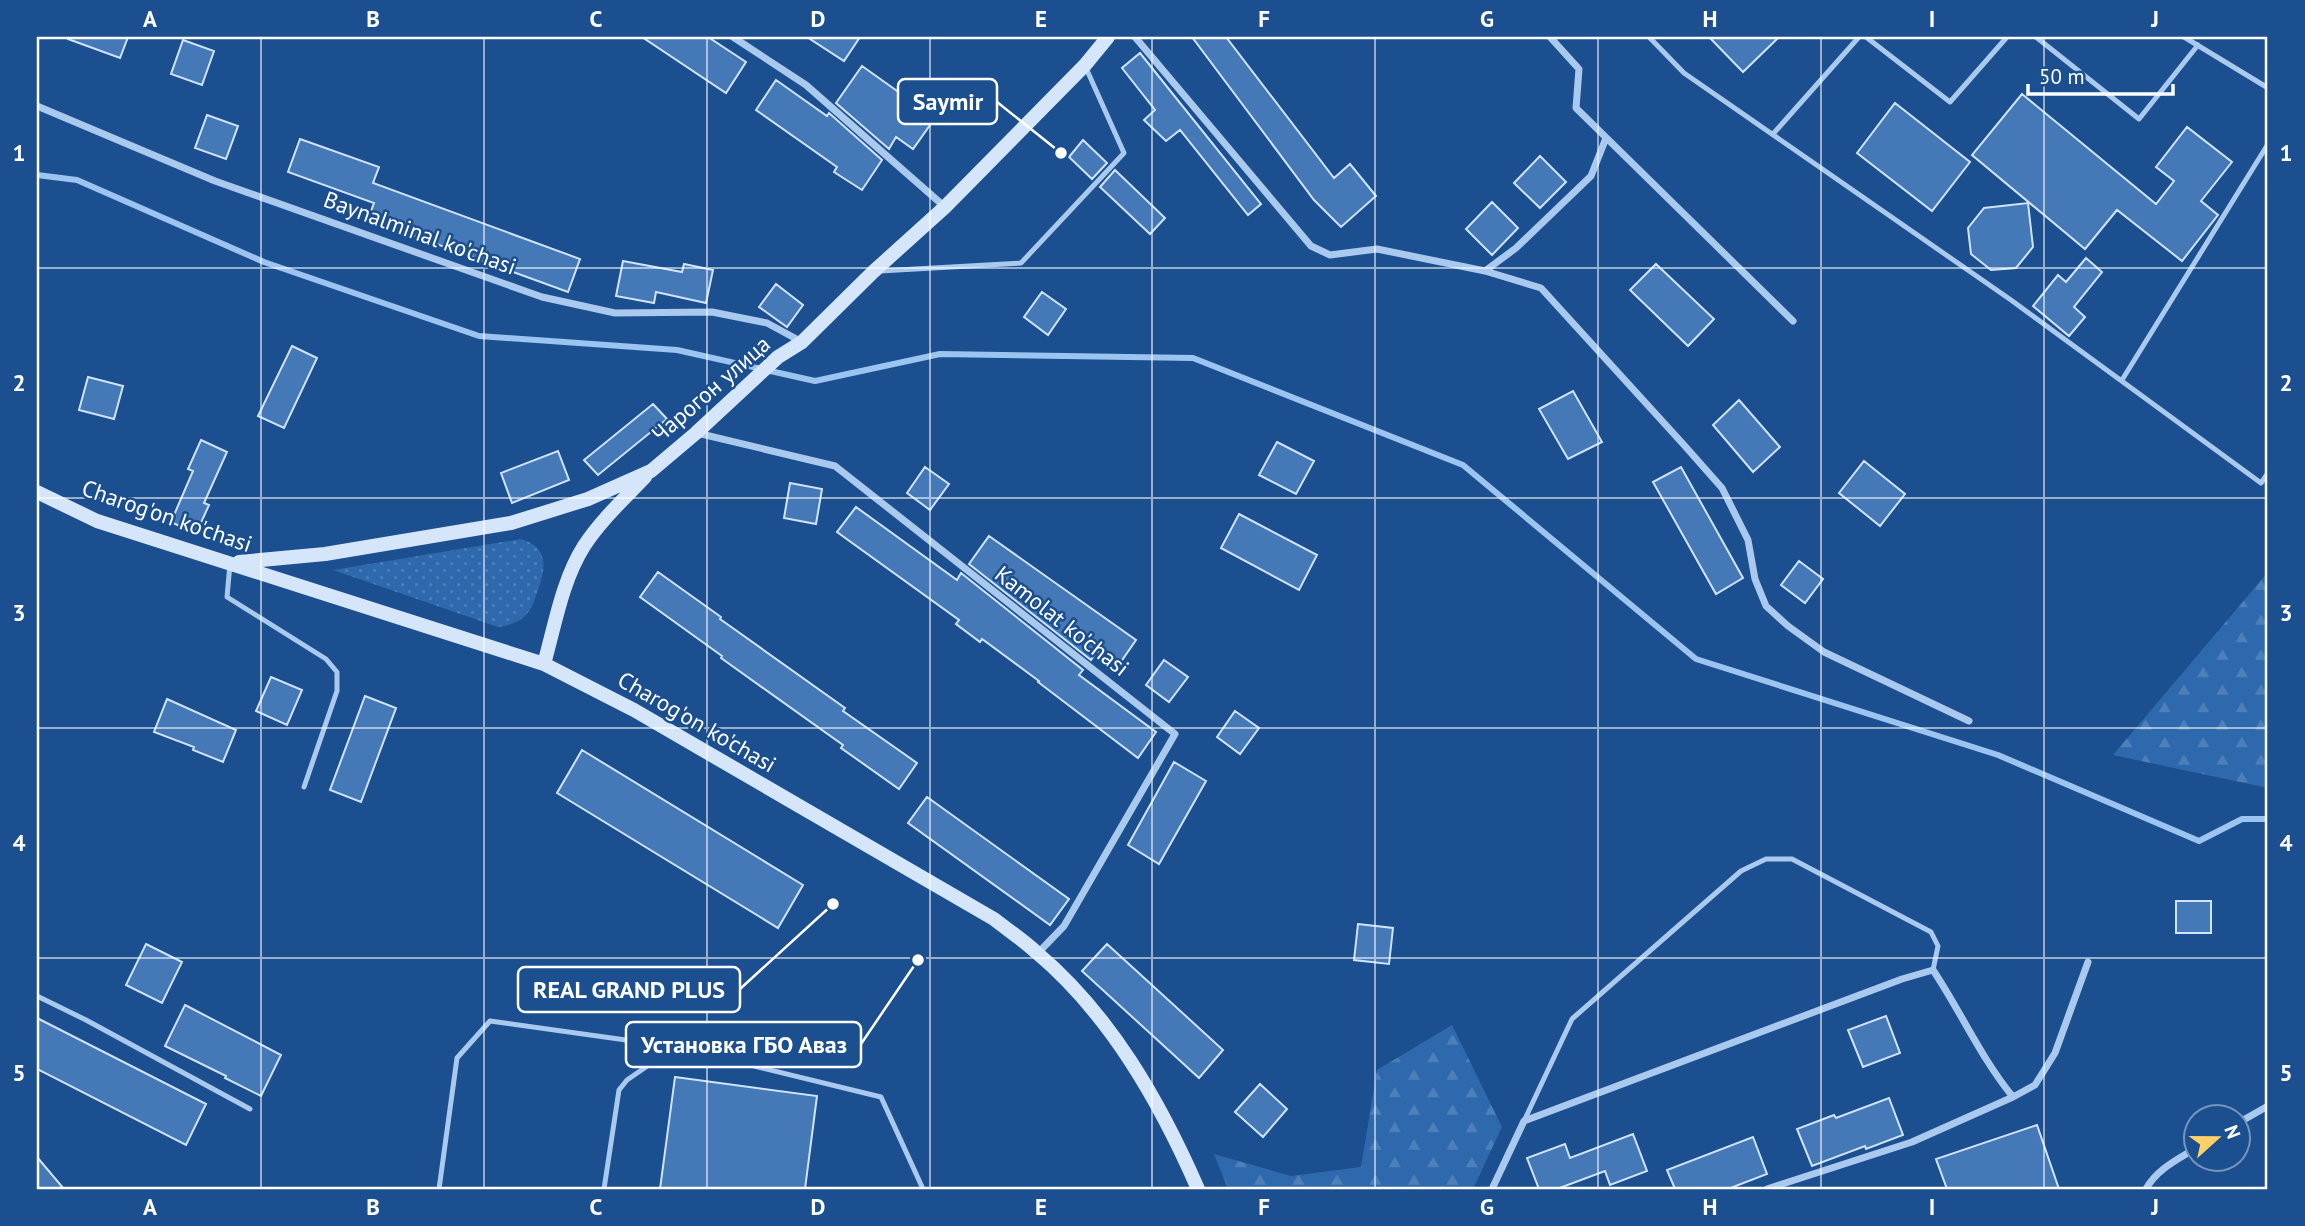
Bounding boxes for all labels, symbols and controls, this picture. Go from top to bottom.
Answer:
text: A [143,4,157,33]
text: B [366,4,380,33]
text: C [590,4,603,33]
text: D [811,4,825,33]
text: E [1035,4,1047,33]
text: F [1258,4,1270,33]
text: G [1480,4,1494,33]
text: H [1703,4,1717,33]
text: I [1929,4,1935,33]
text: J [2150,4,2159,33]
scale bar [2028,52,2174,96]
text: 50 m [2039,63,2085,90]
callout: Saymir [898,79,997,124]
text: Saymir [913,86,984,117]
text: 1 [12,138,26,167]
text: 1 [2279,138,2293,167]
street label: Baynalminal ko'chasi [320,184,520,281]
street label: Чарогон улица [645,329,776,448]
text: 2 [12,368,26,397]
text: 2 [2279,368,2293,397]
street label: Charog'on ko'chasi [78,473,256,558]
street label: Kamolat ko'chasi [989,559,1135,682]
text: 3 [12,598,26,627]
text: 3 [2279,598,2293,627]
street label: Charog'on ko'chasi [613,664,782,779]
text: 4 [12,828,26,857]
text: 4 [2279,828,2293,857]
callout: REAL GRAND PLUS [518,967,740,1012]
text: REAL GRAND PLUS [533,974,725,1005]
callout: Установка ГБО Аваз [626,1022,861,1067]
text: Установка ГБО Аваз [640,1029,847,1060]
text: 5 [12,1058,26,1087]
text: 5 [2279,1058,2293,1087]
north arrow [2182,1104,2252,1174]
text: N [2219,1122,2246,1142]
text: A [143,1192,157,1221]
text: B [366,1192,380,1221]
text: C [590,1192,603,1221]
text: D [811,1192,825,1221]
text: E [1035,1192,1047,1221]
text: F [1258,1192,1270,1221]
text: G [1480,1192,1494,1221]
text: H [1703,1192,1717,1221]
text: I [1929,1192,1935,1221]
text: J [2150,1192,2159,1221]

